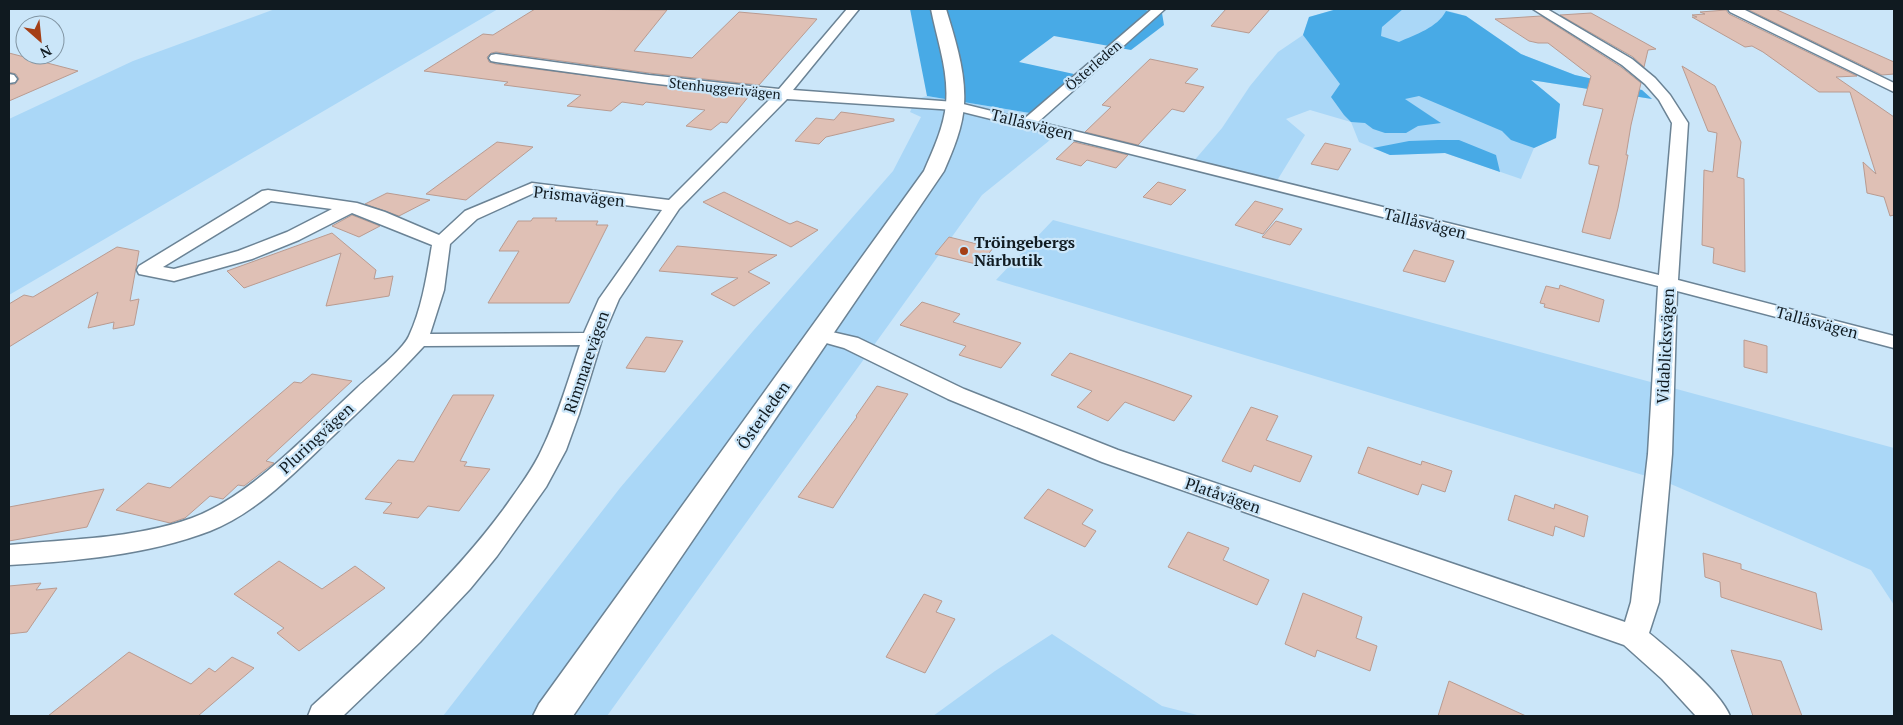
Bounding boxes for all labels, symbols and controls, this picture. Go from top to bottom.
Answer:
north arrow [15,15,65,65]
street label: Österleden [1061,35,1126,95]
text: N [37,41,55,63]
street label: Stenhuggerivägen [668,73,783,103]
street label: Tallåsvägen [988,103,1076,145]
street label: Prismavägen [532,180,626,212]
street label: Tallåsvägen [1381,202,1469,244]
place label: Tröingebergs Närbutik [974,231,1075,271]
marker: Tröingebergs Närbutik [958,245,970,257]
street label: Vidablicksvägen [1651,287,1679,404]
street label: Tallåsvägen [1773,300,1861,344]
street label: Rimmarevägen [558,307,614,416]
street label: Österleden [732,376,795,453]
street label: Pluringvägen [274,397,358,478]
street label: Platåvägen [1182,472,1264,518]

